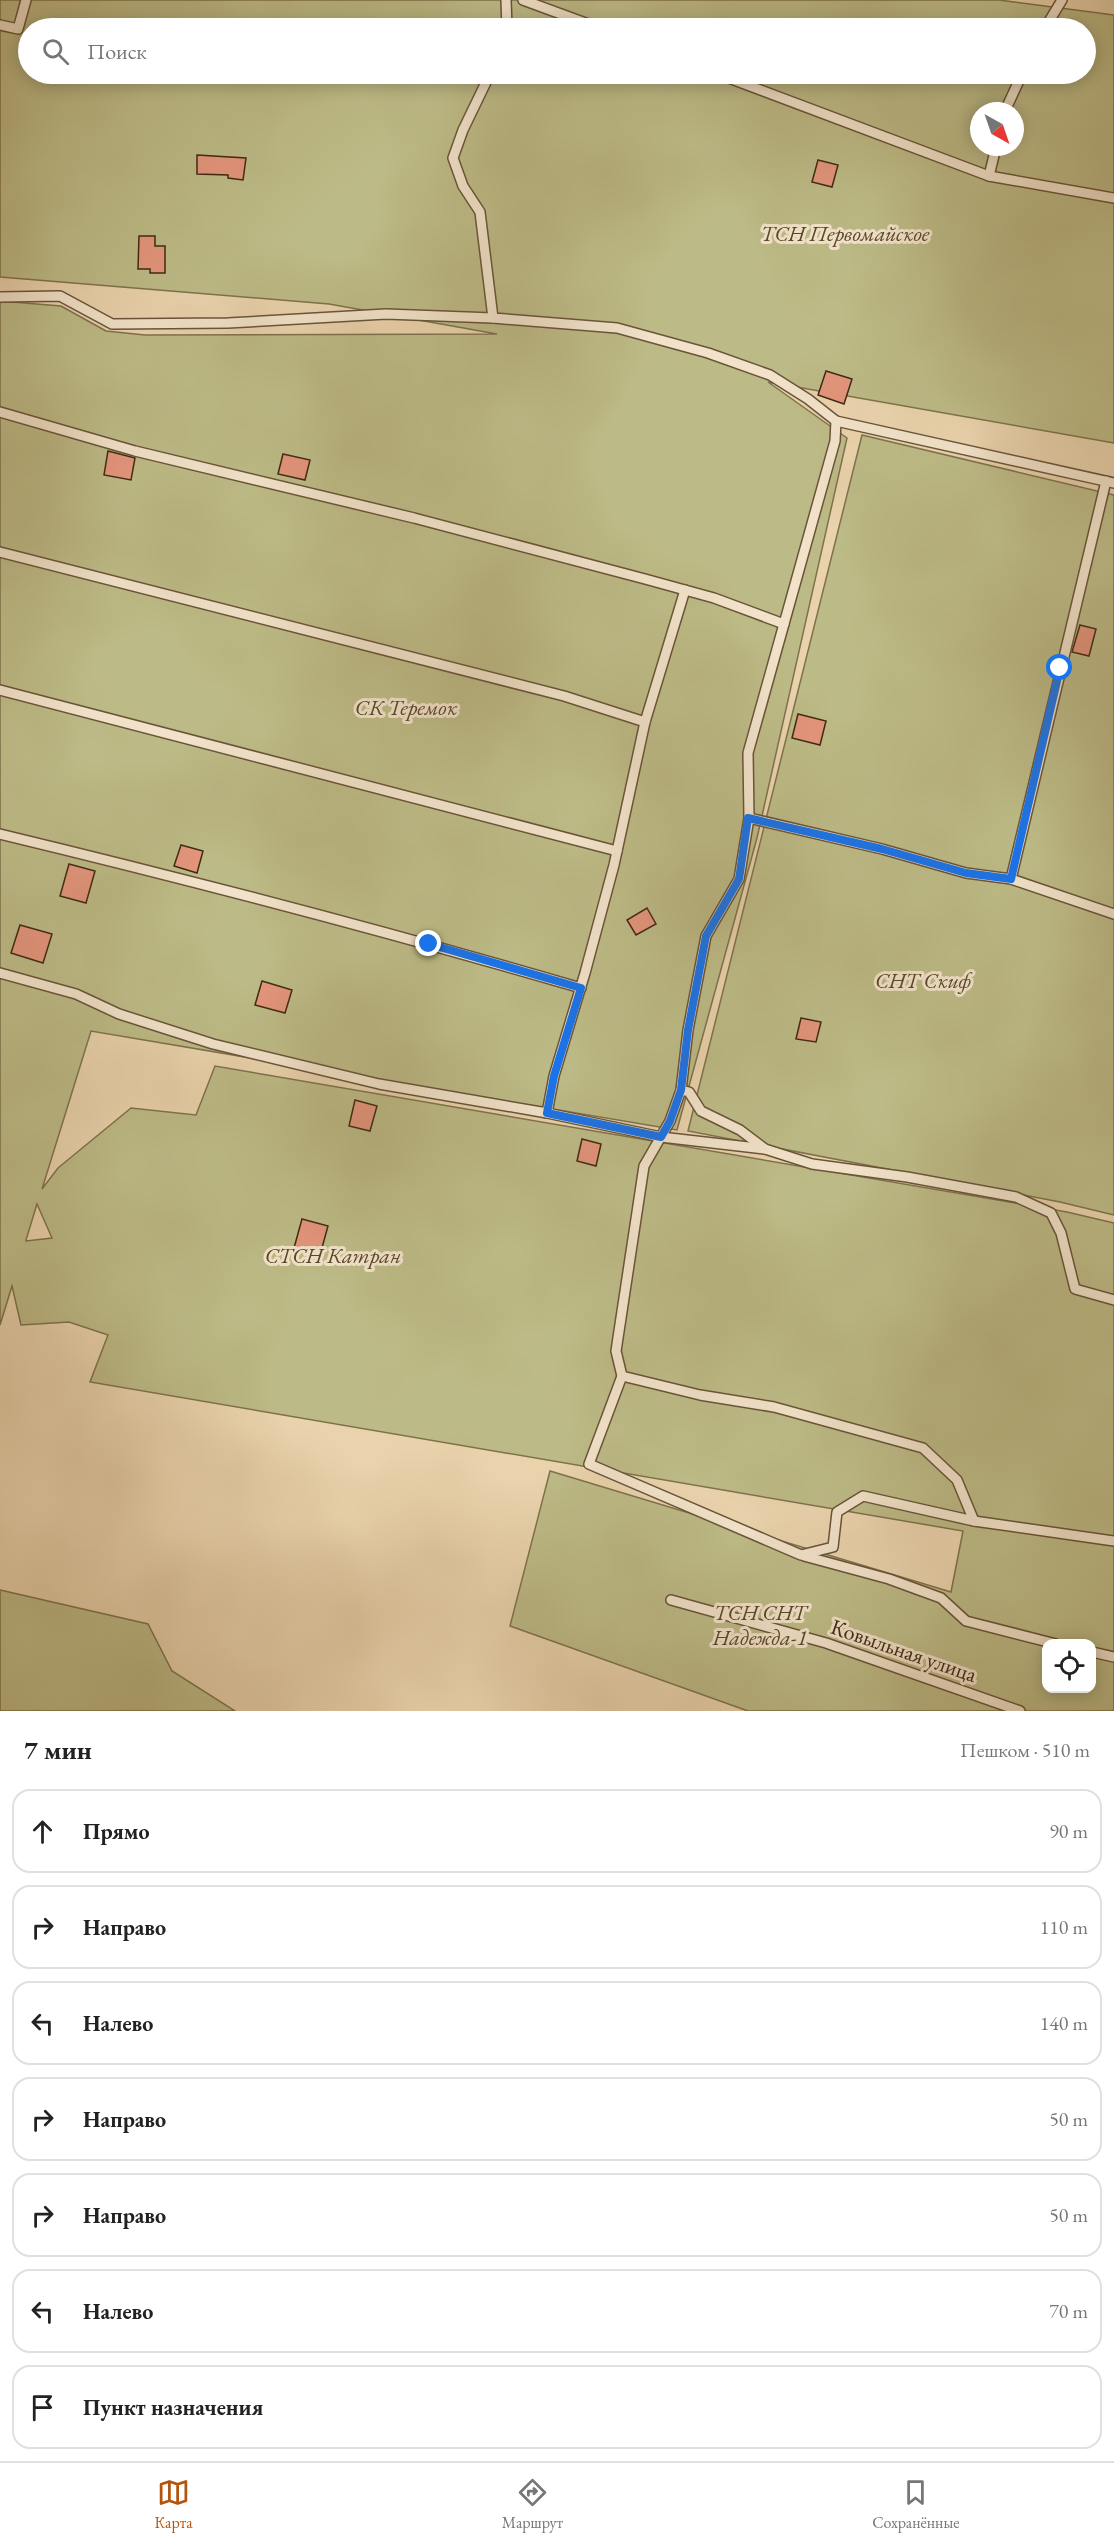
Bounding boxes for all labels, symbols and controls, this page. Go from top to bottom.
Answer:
search box [18,18,1096,84]
icon: search [39,35,72,68]
text: Поиск [87,37,147,66]
north arrow [970,102,1024,156]
park label: ТСН Первомайское [761,219,930,248]
route start [1046,654,1072,680]
park label: СК Теремок [355,693,458,722]
route end [415,930,441,956]
park label: СНТ Скиф [875,966,974,995]
park label: СТСН Катран [265,1241,401,1270]
park label: ТСН СНТ Надежда-1 [712,1598,810,1652]
street label: Ковыльная улица [827,1612,981,1689]
map controls [1042,1639,1096,1693]
button: locate [1042,1639,1096,1693]
text: 7 мин [24,1733,92,1767]
text: Пешком · 510 m [960,1737,1090,1763]
icon: ahead [26,1815,59,1848]
text: Прямо [83,1817,150,1846]
text: 90 m [1049,1818,1088,1844]
icon: right [26,1911,59,1944]
text: Направо [83,1913,166,1942]
text: 110 m [1040,1914,1088,1940]
icon: left [26,2007,59,2040]
text: Налево [83,2009,153,2038]
text: 140 m [1040,2010,1088,2036]
icon: right [26,2103,59,2136]
text: Направо [83,2105,166,2134]
text: 50 m [1049,2106,1088,2132]
icon: right [26,2199,59,2232]
text: Направо [83,2201,166,2230]
text: 50 m [1049,2202,1088,2228]
icon: left [26,2295,59,2328]
text: Налево [83,2297,153,2326]
text: 70 m [1049,2298,1088,2324]
icon: arrive [26,2391,59,2424]
text: Пункт назначения [83,2393,263,2422]
tab: Карта [155,2476,193,2533]
tab: Маршрут [502,2476,563,2533]
tab: Сохранённые [872,2476,959,2533]

